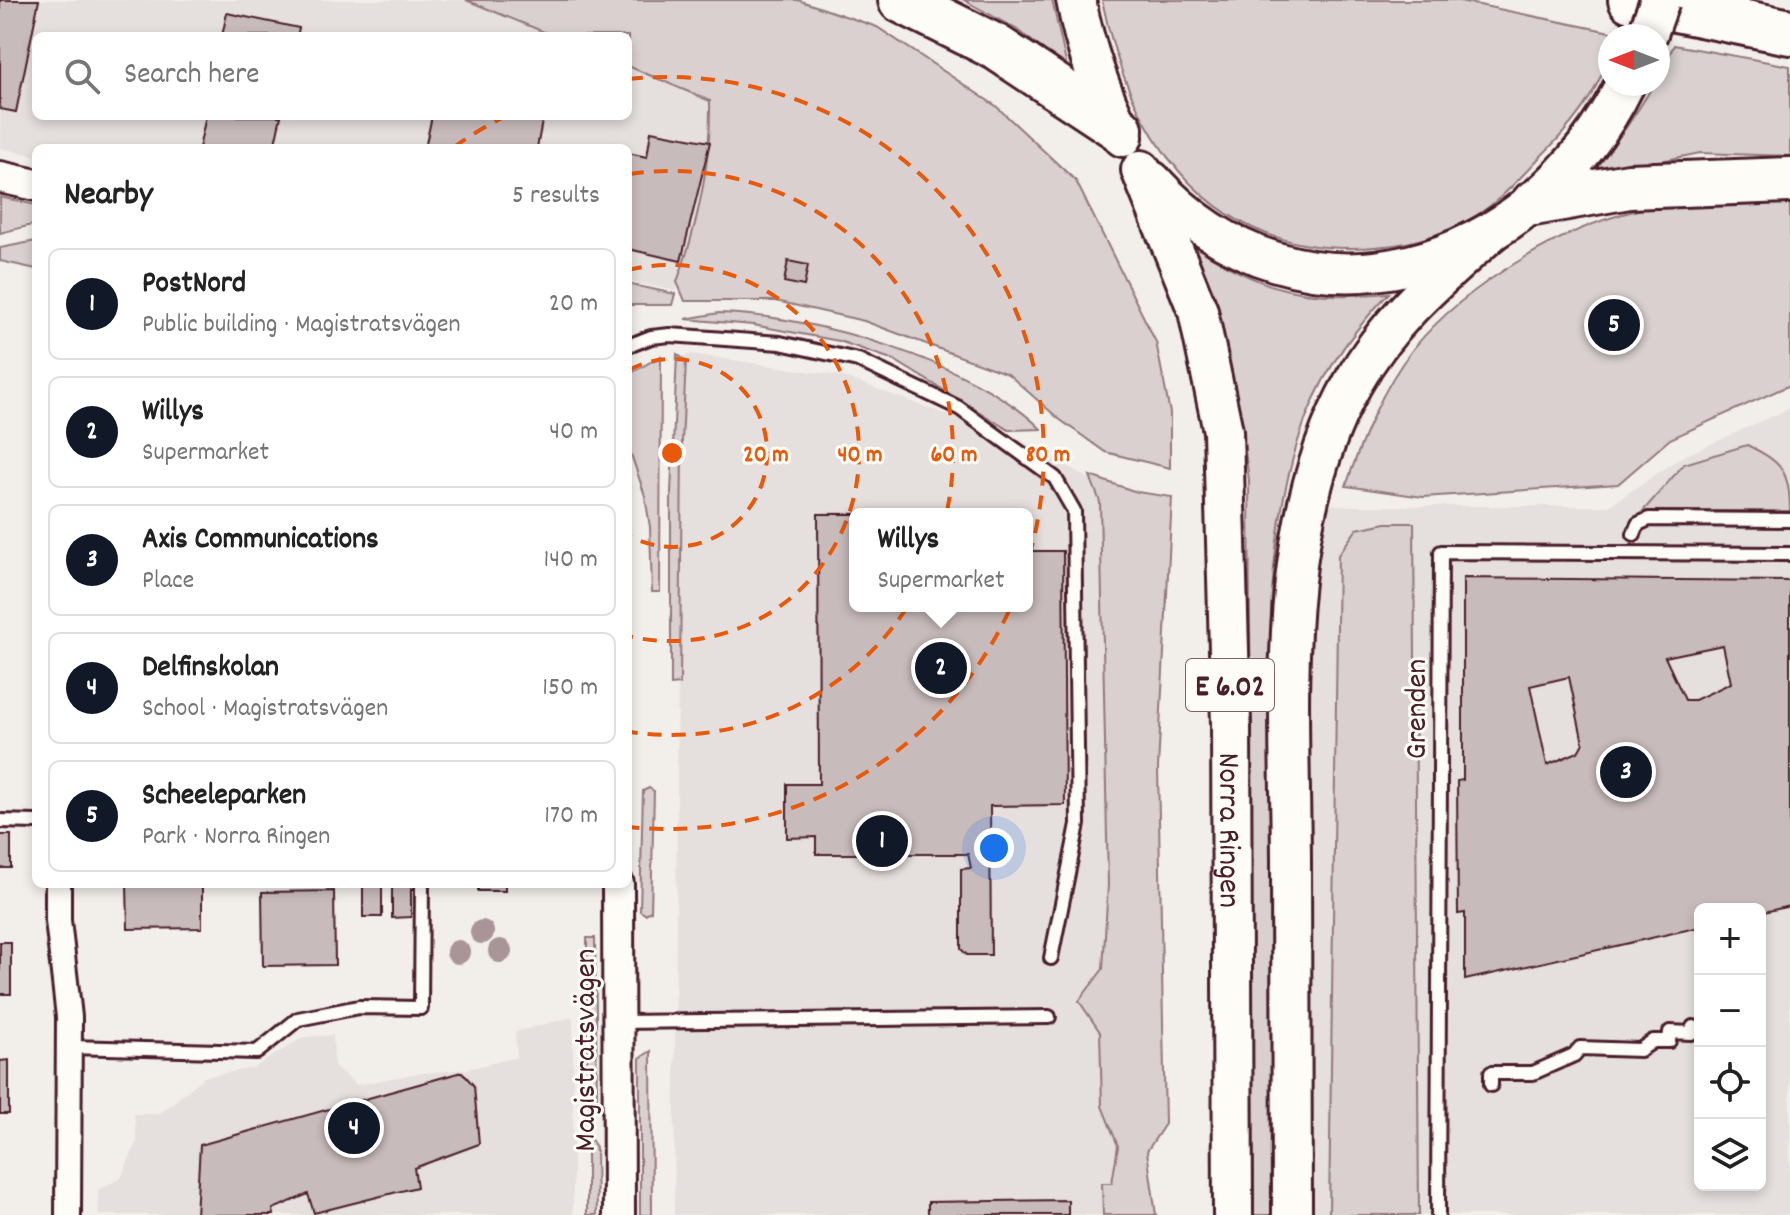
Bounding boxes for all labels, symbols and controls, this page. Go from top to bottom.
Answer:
north arrow [1598,24,1670,96]
search box [32,32,632,120]
icon: search [60,54,104,98]
text: Search here [124,55,260,98]
text: Nearby [64,172,153,221]
text: 5 results [512,178,600,215]
text: PostNord [142,264,246,307]
text: 1 [89,286,95,323]
text: 20 m [549,286,598,323]
pin: 5 [1588,295,1640,355]
text: Public building · Magistratsvägen [142,307,460,344]
text: Willys [142,392,204,435]
text: 2 [86,414,98,451]
text: 40 m [549,414,598,451]
text: Supermarket [142,435,269,472]
centre of rings [658,439,686,467]
text: 20 m [743,439,789,473]
text: 40 m [837,439,883,473]
text: 60 m [931,439,977,473]
text: 80 m [1026,439,1070,473]
popup [849,508,1033,612]
text: Axis Communications [142,520,379,563]
text: Willys [877,520,939,563]
text: 3 [86,542,98,579]
text: 140 m [544,542,598,579]
text: Place [142,563,194,600]
text: Supermarket [877,563,1005,600]
pin: 2 [915,638,967,698]
text: Delfinskolan [142,648,279,691]
road number: E 6.02 [1186,659,1274,711]
street label: Grenden [1396,659,1442,759]
text: 4 [87,670,97,707]
text: 150 m [542,670,598,707]
text: School · Magistratsvägen [142,691,388,728]
pin: 3 [1600,742,1652,802]
street label: Norra Ringen [1203,752,1250,908]
text: Scheeleparken [142,776,306,819]
text: 5 [86,798,98,835]
text: 170 m [544,798,598,835]
pin: 1 [856,811,908,871]
text: Park · Norra Ringen [142,819,330,856]
your location [974,828,1014,868]
map controls [1694,903,1766,1191]
button: + [1694,903,1766,975]
street label: Magistratsvägen [565,948,611,1152]
button: − [1694,975,1766,1047]
button: locate [1694,1047,1766,1119]
pin: 4 [328,1098,380,1158]
button: layers [1694,1119,1766,1191]

